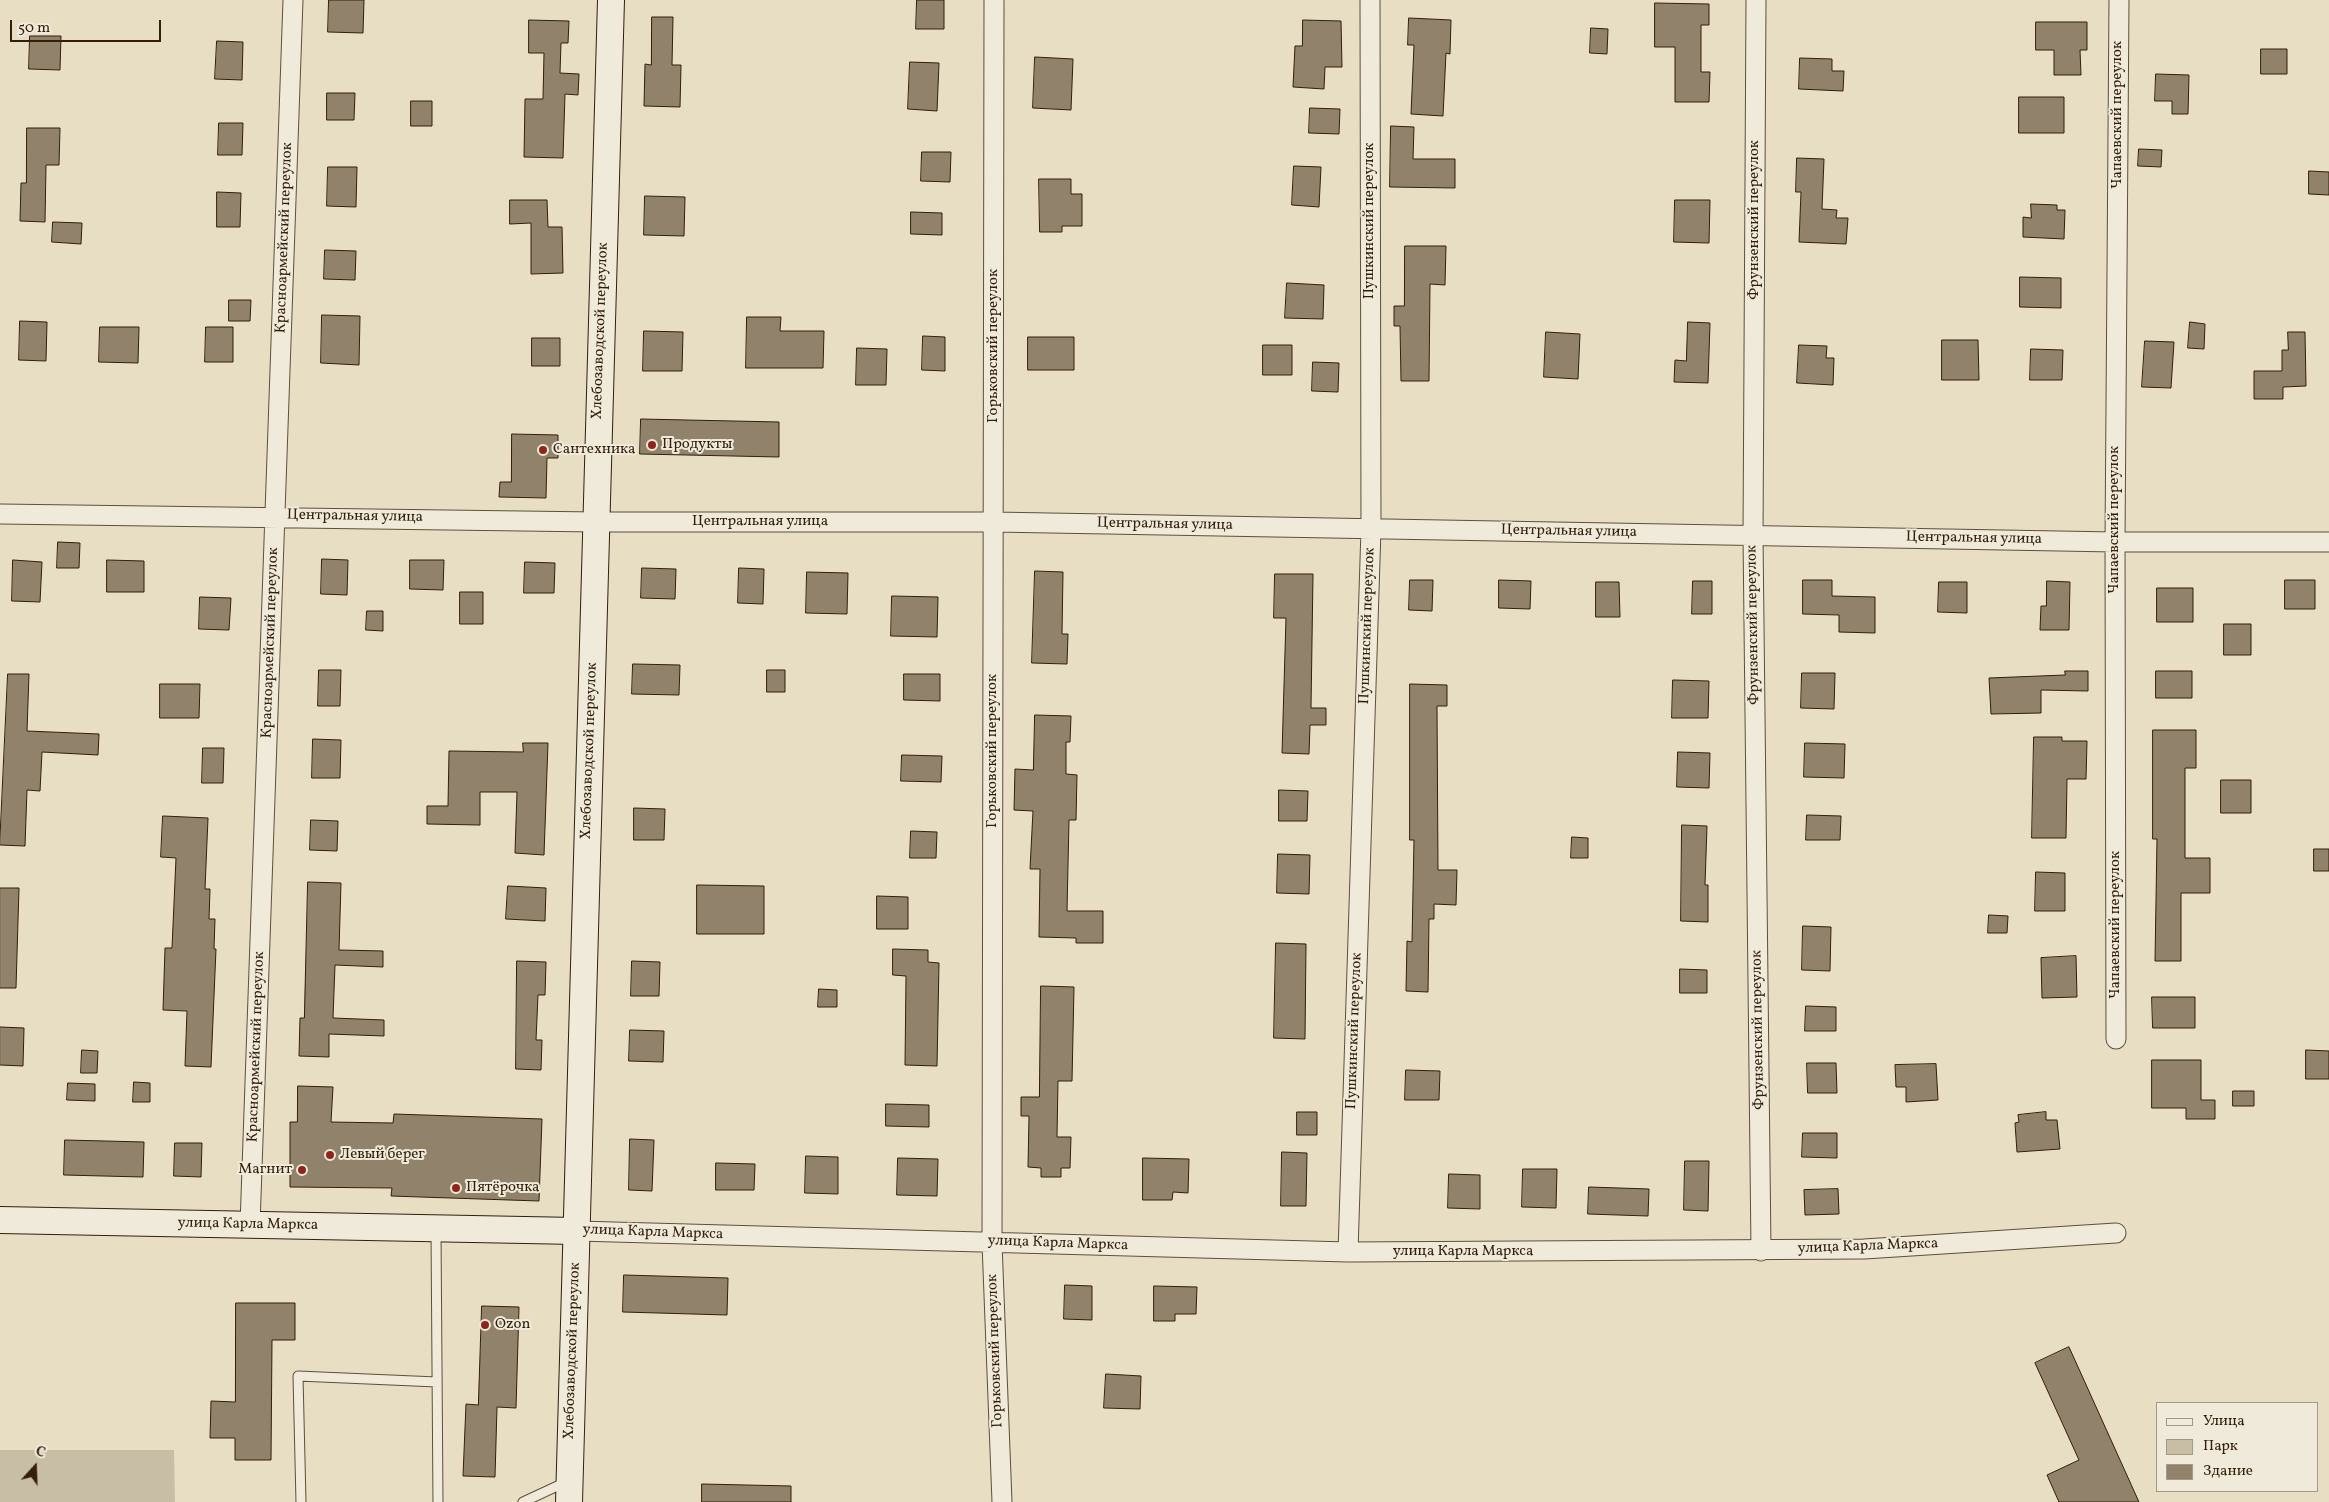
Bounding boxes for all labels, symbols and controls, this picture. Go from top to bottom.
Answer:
scale bar [12,10,164,42]
text: 50 m [18,18,50,39]
street label: Чапаевский переулок [2109,41,2127,189]
street label: Фрунзенский переулок [1746,140,1764,300]
street label: Красноармейский переулок [273,142,297,334]
street label: Пушкинский переулок [1361,143,1379,299]
street label: Хлебозаводской переулок [589,242,613,420]
street label: Горьковский переулок [985,269,1003,423]
place label: Продукты [662,436,732,454]
marker: Продукты [646,439,658,451]
place label: Сантехника [553,441,635,459]
marker: Сантехника [537,444,549,456]
street label: Чапаевский переулок [2106,446,2124,594]
street label: Центральная улица [287,507,423,527]
street label: Центральная улица [692,513,828,531]
street label: Центральная улица [1097,515,1233,535]
street label: Центральная улица [1501,522,1637,542]
street label: Центральная улица [1906,529,2042,549]
street label: Фрунзенский переулок [1744,545,1764,705]
street label: Красноармейский переулок [259,547,283,739]
street label: Пушкинский переулок [1356,547,1380,705]
street label: Хлебозаводской переулок [578,662,602,840]
street label: Горьковский переулок [984,674,1002,828]
street label: Чапаевский переулок [2107,851,2125,999]
street label: Фрунзенский переулок [1749,950,1769,1110]
street label: Красноармейский переулок [245,951,269,1143]
street label: Пушкинский переулок [1343,952,1367,1110]
place label: Левый берег [340,1146,425,1164]
marker: Левый берег [324,1149,336,1161]
place label: Магнит [238,1161,292,1179]
marker: Магнит [296,1164,308,1176]
place label: Пятёрочка [466,1179,540,1197]
marker: Пятёрочка [450,1182,462,1194]
street label: улица Карла Маркса [177,1215,319,1235]
street label: улица Карла Маркса [582,1222,724,1244]
street label: улица Карла Маркса [987,1233,1129,1255]
street label: улица Карла Маркса [1797,1236,1939,1258]
street label: улица Карла Маркса [1393,1243,1533,1261]
street label: Хлебозаводской переулок [561,1262,585,1440]
street label: Горьковский переулок [984,1274,1008,1428]
place label: Ozon [495,1316,530,1334]
marker: Ozon [479,1319,491,1331]
legend [2156,1402,2319,1492]
text: Улица [2203,1411,2245,1432]
text: Парк [2203,1436,2238,1457]
north arrow [10,1442,60,1492]
text: С [33,1442,48,1463]
text: Здание [2203,1461,2253,1482]

